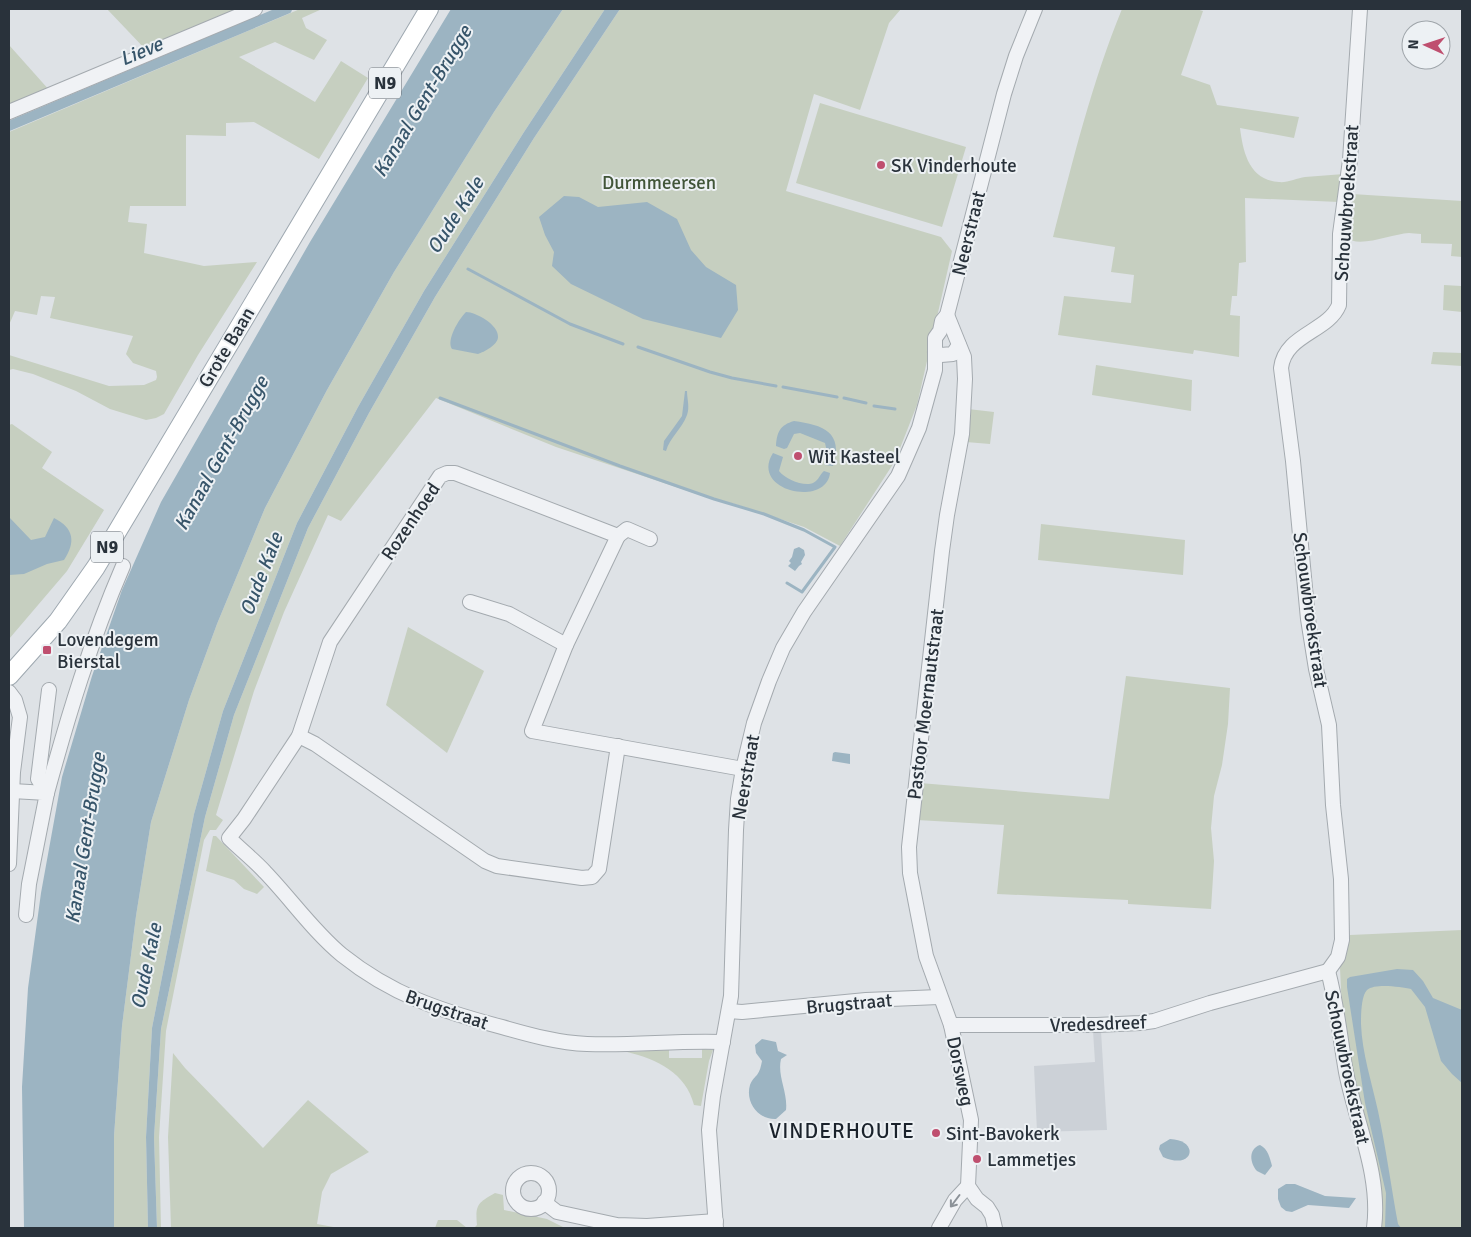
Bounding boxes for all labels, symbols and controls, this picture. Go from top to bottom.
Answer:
water label: Kanaal Gent-Brugge [367,20,478,182]
north arrow [1401,20,1451,70]
water label: Lieve [116,31,167,72]
text: N [1405,39,1422,50]
road number: N9 [369,68,401,99]
street label: Schouwbroekstraat [1330,124,1364,282]
place label: SK Vinderhoute [891,154,1017,178]
marker: SK Vinderhoute [875,159,887,171]
water label: Oude Kale [421,171,490,259]
park label: Durmmeersen [602,171,716,195]
street label: Neerstraat [947,188,991,278]
street label: Grote Baan [193,303,260,392]
water label: Kanaal Gent-Brugge [169,371,275,535]
place label: Wit Kasteel [808,445,900,469]
marker: Wit Kasteel [792,450,804,462]
street label: Rozenhoed [376,478,446,565]
water label: Oude Kale [234,528,289,619]
street label: Schouwbroekstraat [1287,531,1333,690]
road number: N9 [91,532,123,562]
street label: Pastoor Moernautstraat [902,607,950,801]
place label: Lovendegem Bierstal [57,628,159,674]
marker: Lovendegem Bierstal [41,644,53,656]
street label: Neerstraat [727,732,765,822]
water label: Kanaal Gent-Brugge [60,750,111,925]
water label: Oude Kale [125,920,168,1011]
street label: Brugstraat [402,985,492,1035]
street label: Brugstraat [805,988,893,1020]
street label: Schouwbroekstraat [1319,988,1375,1147]
street label: Vredesdreef [1049,1010,1148,1038]
street label: Dorsweg [941,1034,979,1108]
district label: VINDERHOUTE [769,1118,915,1144]
place label: Sint-Bavokerk [946,1122,1060,1146]
marker: Sint-Bavokerk [930,1127,942,1139]
place label: Lammetjes [987,1148,1076,1172]
marker: Lammetjes [971,1153,983,1165]
one-way arrow [950,1194,961,1207]

